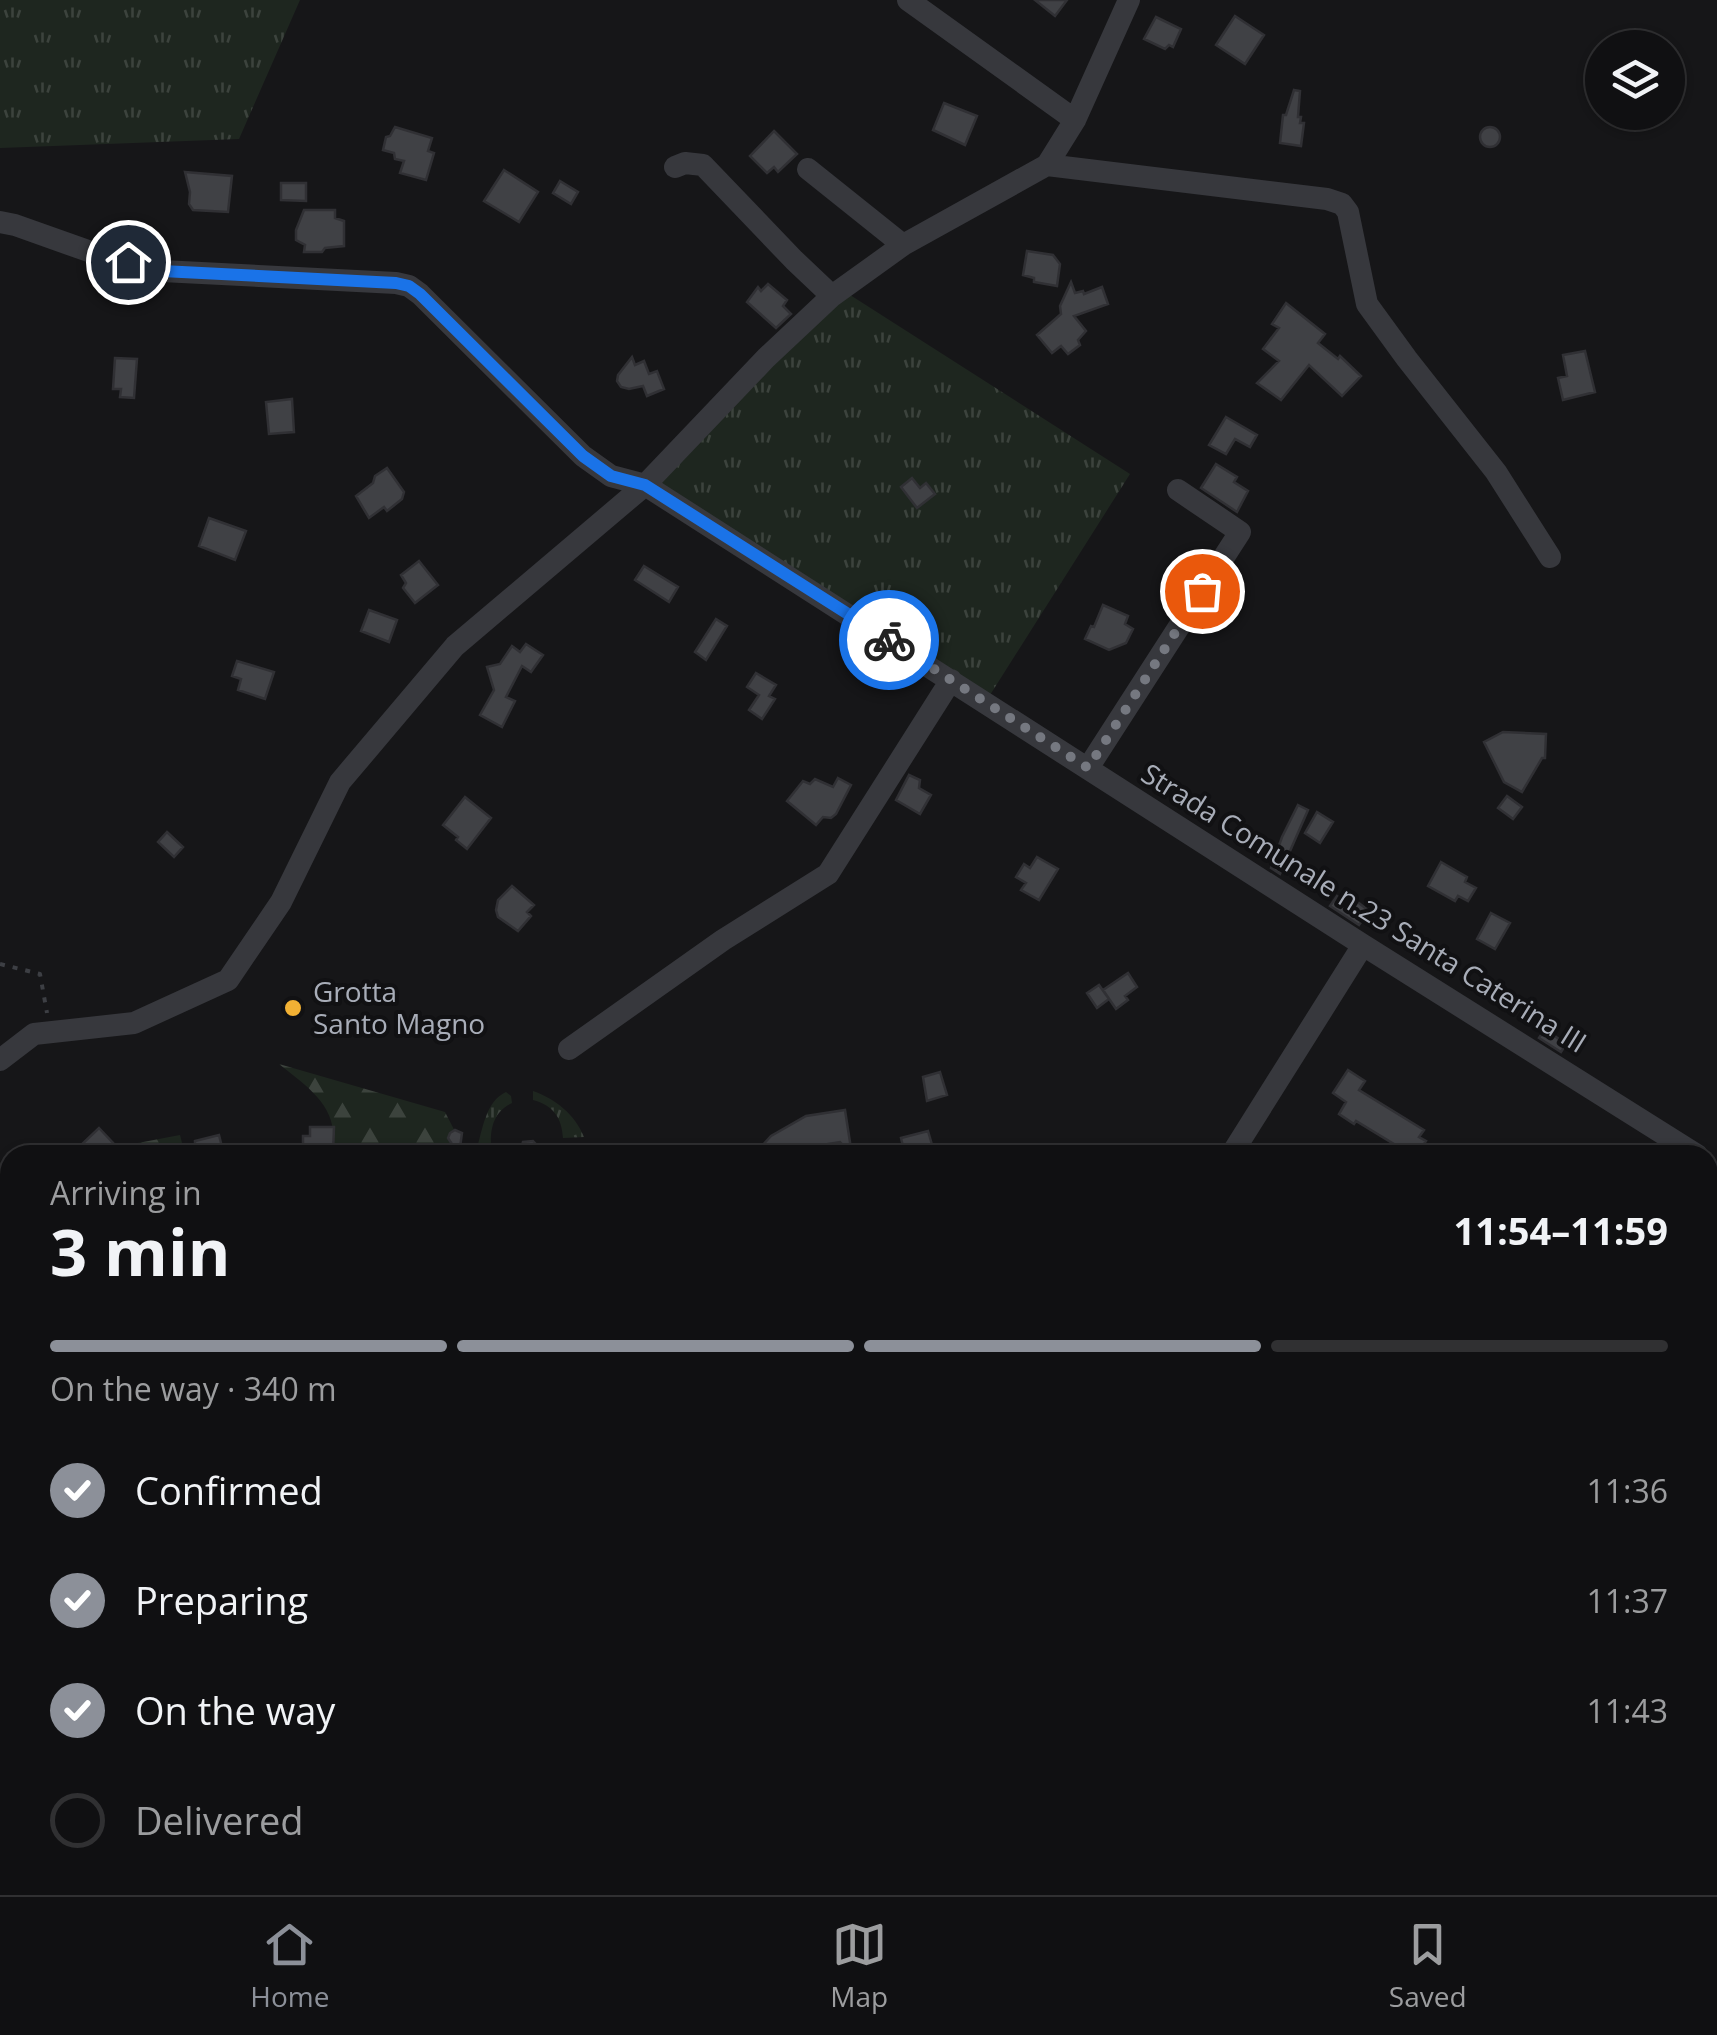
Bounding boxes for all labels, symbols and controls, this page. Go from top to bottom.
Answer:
map controls [1585,30,1685,130]
button: layers [1585,30,1685,130]
pin [86,220,171,305]
icon: home [101,235,156,290]
pin [1160,549,1245,634]
icon: bag [1175,564,1230,619]
courier [839,590,939,690]
icon: bike [862,613,917,668]
street label: Strada Comunale n.23 Santa Caterina III [1135,754,1594,1061]
place label: Grotta Santo Magno [313,972,485,1042]
marker: Grotta Santo Magno [282,997,304,1019]
text: Arriving in [50,1171,202,1214]
text: 11:54–11:59 [1454,1204,1668,1256]
text: 3 min [50,1207,230,1295]
text: On the way · 340 m [50,1367,337,1410]
icon: check [50,1463,105,1518]
text: Confirmed [135,1464,323,1516]
text: 11:36 [1586,1469,1668,1512]
icon: check [50,1573,105,1628]
text: Preparing [135,1574,308,1626]
text: 11:37 [1586,1579,1668,1622]
icon: check [50,1683,105,1738]
text: On the way [135,1684,335,1736]
text: 11:43 [1586,1689,1668,1732]
text: Delivered [135,1794,304,1846]
tab: Home [250,1917,330,2015]
tab: Map [830,1917,888,2015]
tab: Saved [1389,1917,1467,2015]

